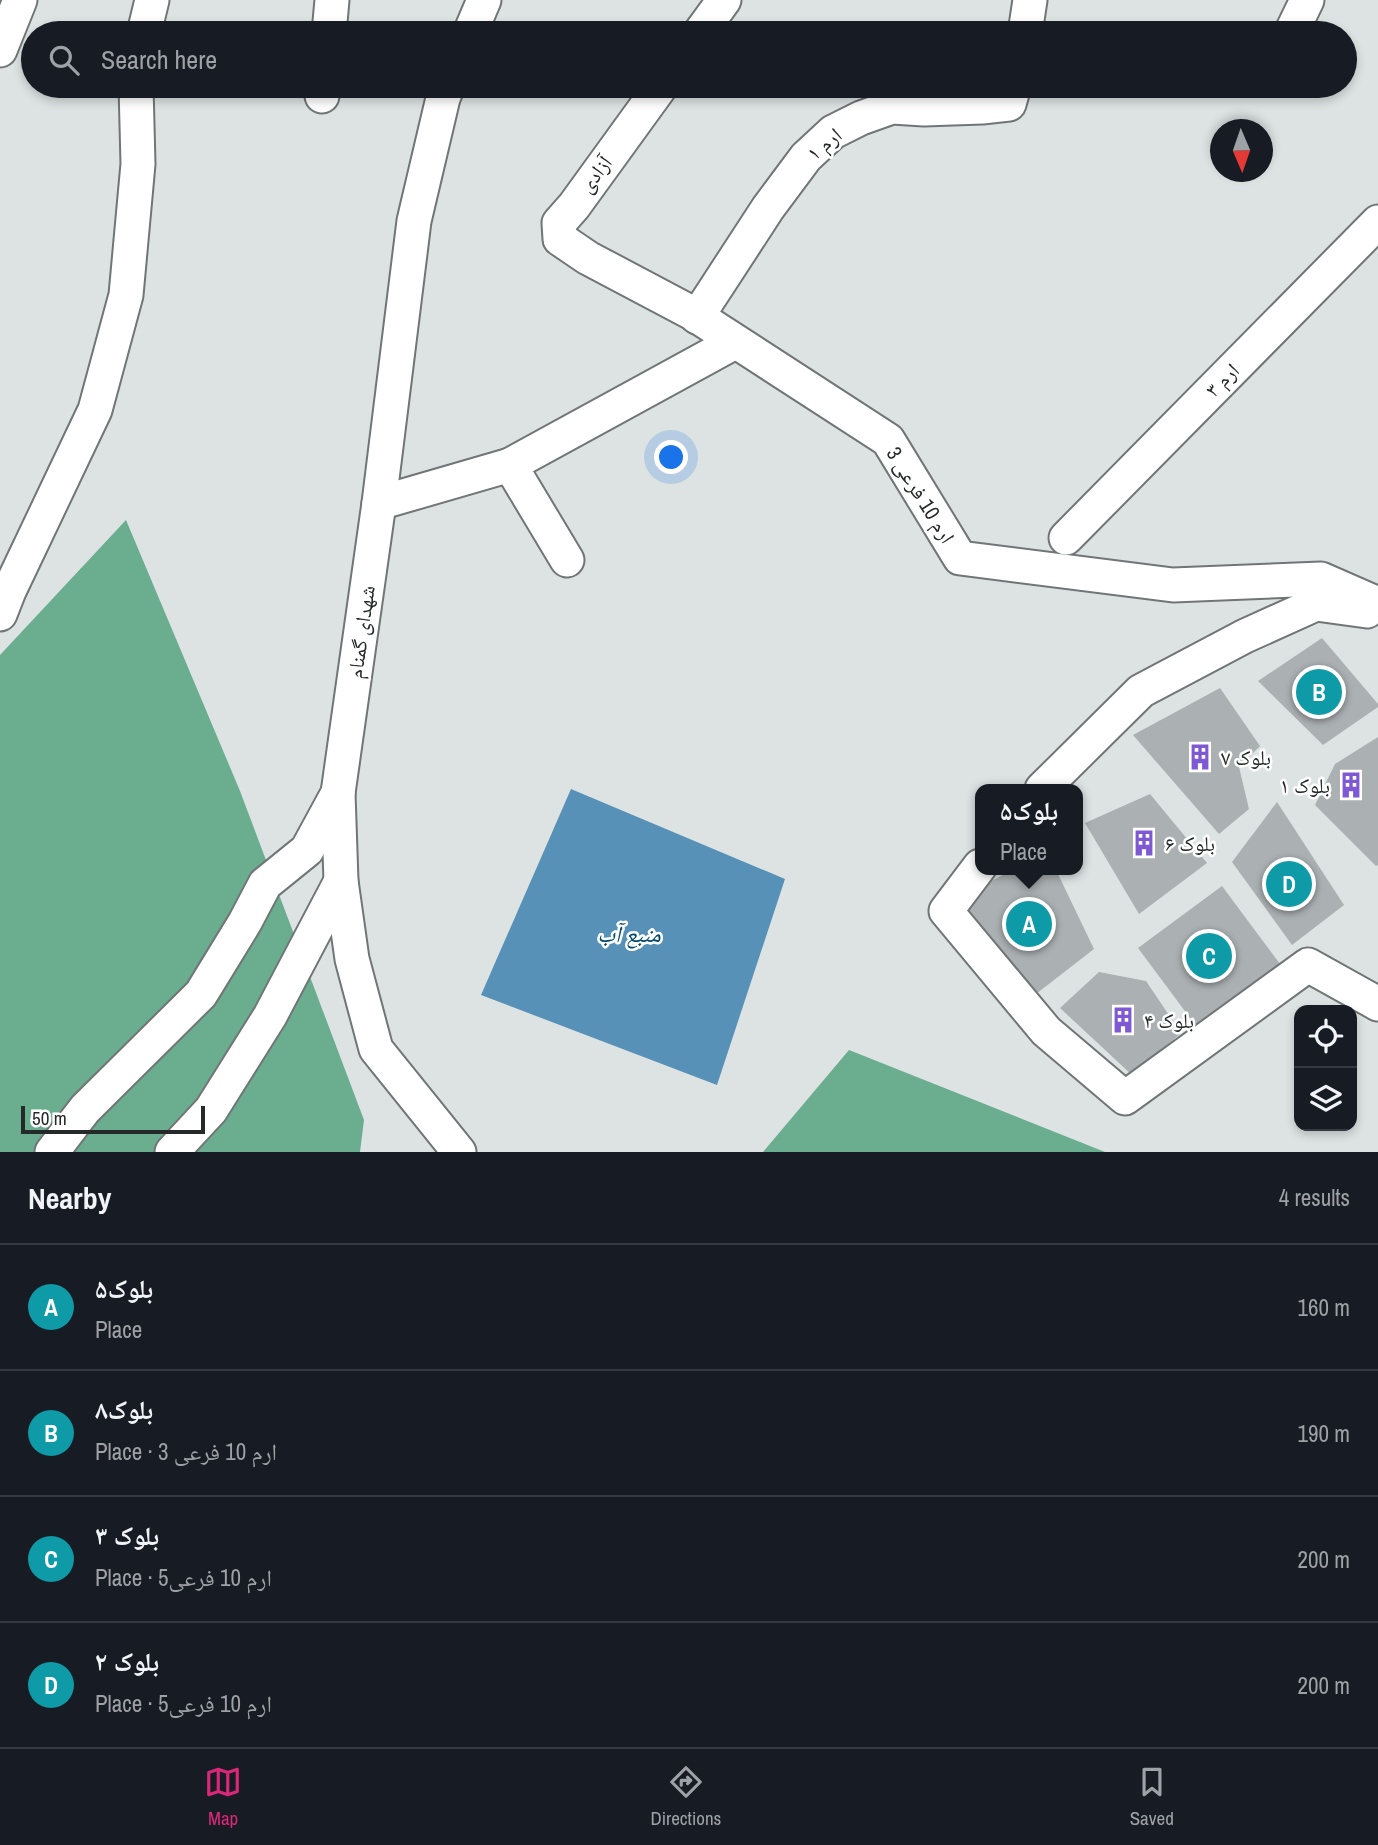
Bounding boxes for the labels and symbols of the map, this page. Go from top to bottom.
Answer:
north arrow [1210,119,1273,182]
street label: ارم ۱ [800,121,848,167]
street label: آزادی [571,149,619,199]
street label: ارم ۳ [1198,356,1246,404]
your location [654,440,688,474]
street label: ارم 10 فرعی 3 [880,441,962,549]
street label: شهدای گمنام [340,584,382,680]
pin: B [1296,666,1342,718]
building icon: بلوک ۷ [1185,742,1215,772]
place label: بلوک ۷ [1221,743,1271,772]
building icon: بلوک ۱ [1336,770,1366,800]
place label: بلوک ۱ [1280,771,1330,800]
building icon: بلوک ۶ [1129,828,1159,858]
place label: بلوک ۶ [1165,829,1215,858]
pin: D [1266,858,1312,910]
pin: A [1006,898,1052,950]
water label: منبع آب [597,918,661,949]
pin: C [1186,930,1232,982]
building icon: بلوک ۴ [1108,1005,1138,1035]
place label: بلوک ۴ [1144,1006,1194,1035]
scale bar [21,1103,205,1135]

